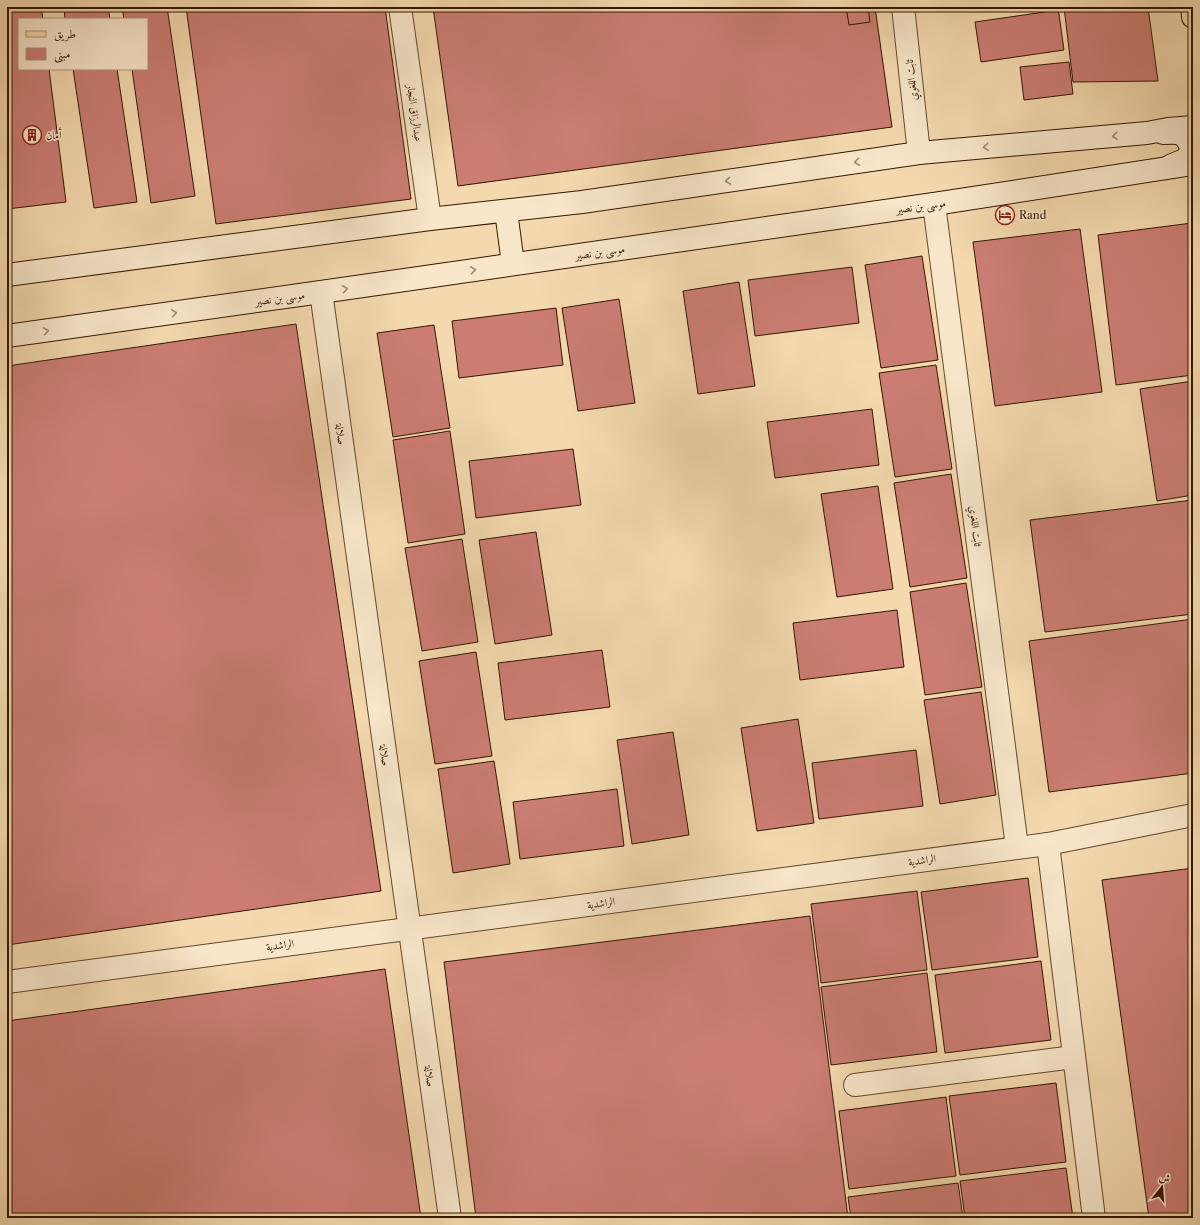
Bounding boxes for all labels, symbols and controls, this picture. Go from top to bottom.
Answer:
legend [18,18,148,70]
text: طريق [54,26,76,42]
text: مبنى [54,46,70,63]
street label: ثابت اللغوي [902,58,922,101]
street label: عبدالرزاق النجار [404,82,426,143]
building icon: أمان [21,124,43,146]
place label: أمان [46,127,62,142]
one-way arrow [1112,131,1118,140]
one-way arrow [983,143,989,152]
one-way arrow [854,157,860,166]
one-way arrow [725,176,731,185]
street label: موسى بن نصير [894,196,947,218]
hotel icon: Rand [994,204,1016,226]
place label: Rand [1019,208,1047,222]
street label: موسى بن نصير [573,242,626,264]
one-way arrow [470,266,476,275]
one-way arrow [342,285,348,294]
street label: موسى بن نصير [253,288,306,310]
one-way arrow [171,309,177,318]
one-way arrow [43,327,49,336]
street label: صلالة [332,421,349,446]
street label: ثابت اللغوي [965,505,986,549]
street label: صلالة [376,742,393,767]
street label: الراشدية [907,851,937,869]
street label: الراشدية [586,894,616,912]
street label: الراشدية [265,936,295,954]
street label: صلالة [421,1063,438,1088]
north arrow [1142,1167,1182,1207]
text: ش [1158,1169,1172,1186]

